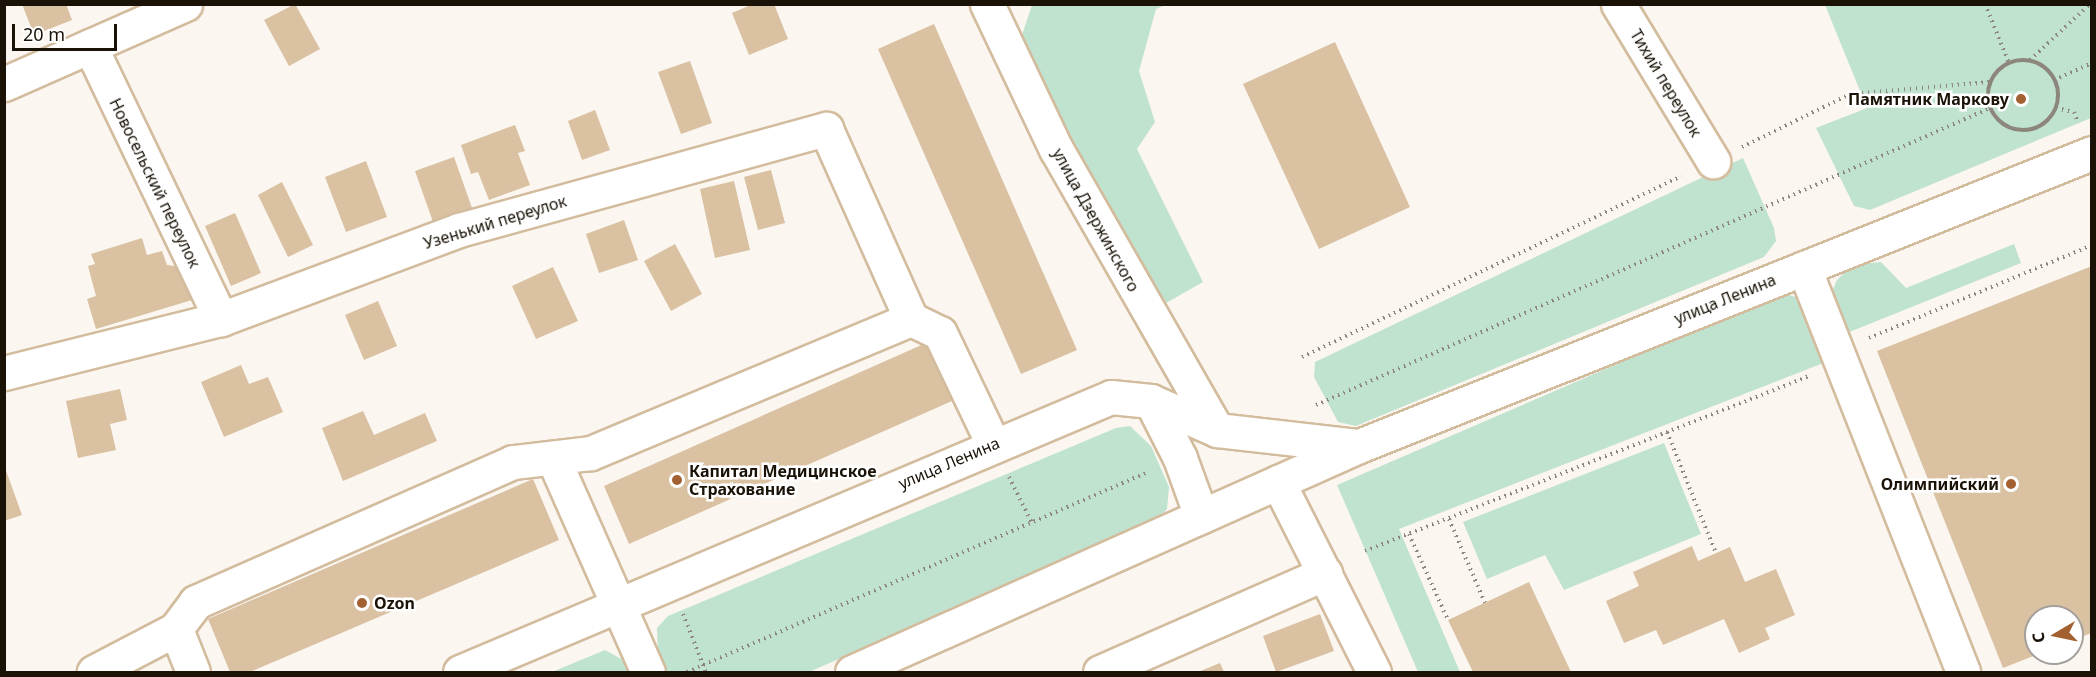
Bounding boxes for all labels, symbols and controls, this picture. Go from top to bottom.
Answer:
scale bar [15,12,120,50]
text: 20 m [23,22,65,46]
street label: Тихий переулок [1626,26,1706,140]
place label: Памятник Маркову [1848,89,2009,109]
marker: Памятник Маркову [2014,92,2028,106]
street label: Новосельский переулок [106,95,204,271]
street label: улица Дзержинского [1049,145,1143,295]
street label: Узенький переулок [421,191,569,253]
street label: улица Ленина [1671,270,1779,328]
street label: улица Ленина [896,433,1002,493]
place label: Капитал Медицинское Страхование [689,461,877,499]
marker: Капитал Медицинское Страхование [670,473,684,487]
place label: Олимпийский [1881,474,1999,494]
marker: Олимпийский [2004,477,2018,491]
place label: Ozon [374,593,415,613]
marker: Ozon [355,596,369,610]
north arrow [2024,605,2084,665]
text: С [2027,631,2050,644]

